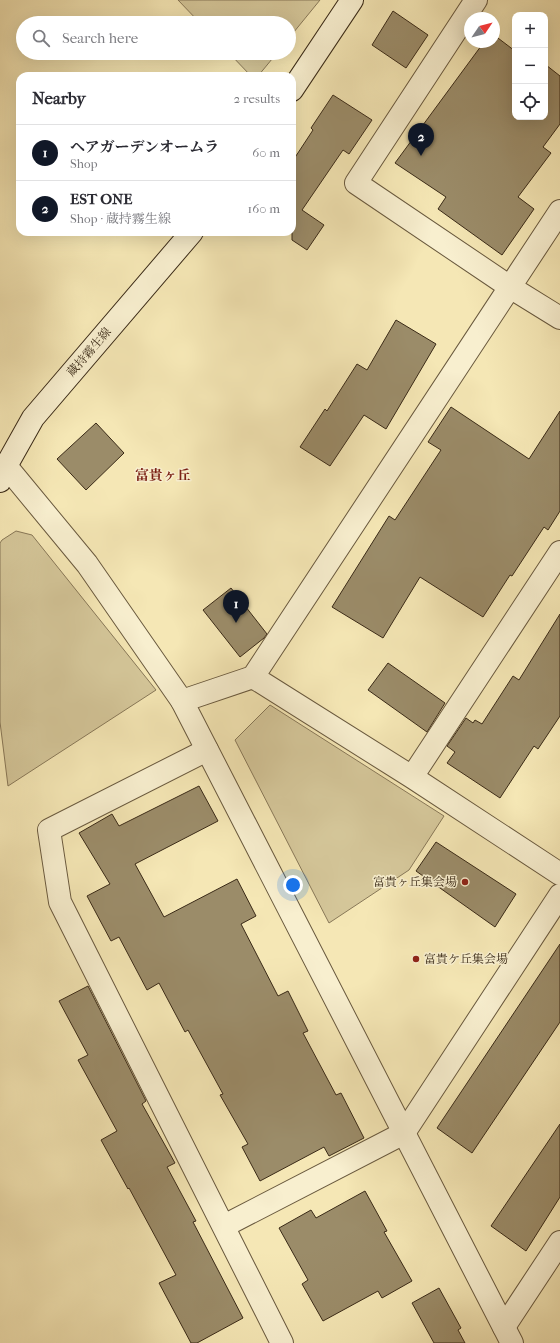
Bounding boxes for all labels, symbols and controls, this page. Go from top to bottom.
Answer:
north arrow [464,12,500,48]
map controls [512,12,548,120]
button: + [512,12,548,48]
search box [16,16,296,60]
icon: search [30,27,52,49]
text: Search here [62,29,138,47]
button: − [512,48,548,84]
button: locate [512,84,548,120]
text: Nearby [32,88,86,108]
text: 2 results [234,91,280,106]
pin: 2 [408,123,434,156]
text: ヘアガーデンオームラ [70,138,219,156]
text: 1 [43,145,47,160]
text: 60 m [252,145,280,160]
text: Shop [70,156,98,171]
text: EST ONE [70,190,132,208]
text: 2 [42,201,48,216]
text: 160 m [248,201,280,216]
text: Shop · 蔵持霧生線 [70,211,171,226]
street label: 蔵持霧生線 [64,325,114,379]
district label: 富貴ヶ丘 [135,467,191,484]
pin: 1 [223,590,249,623]
your location [283,875,303,895]
place label: 富貴ヶ丘集会場 [373,875,457,889]
marker: 富貴ヶ丘集会場 [460,877,470,887]
place label: 富貴ケ丘集会場 [424,952,508,966]
marker: 富貴ケ丘集会場 [411,954,421,964]

